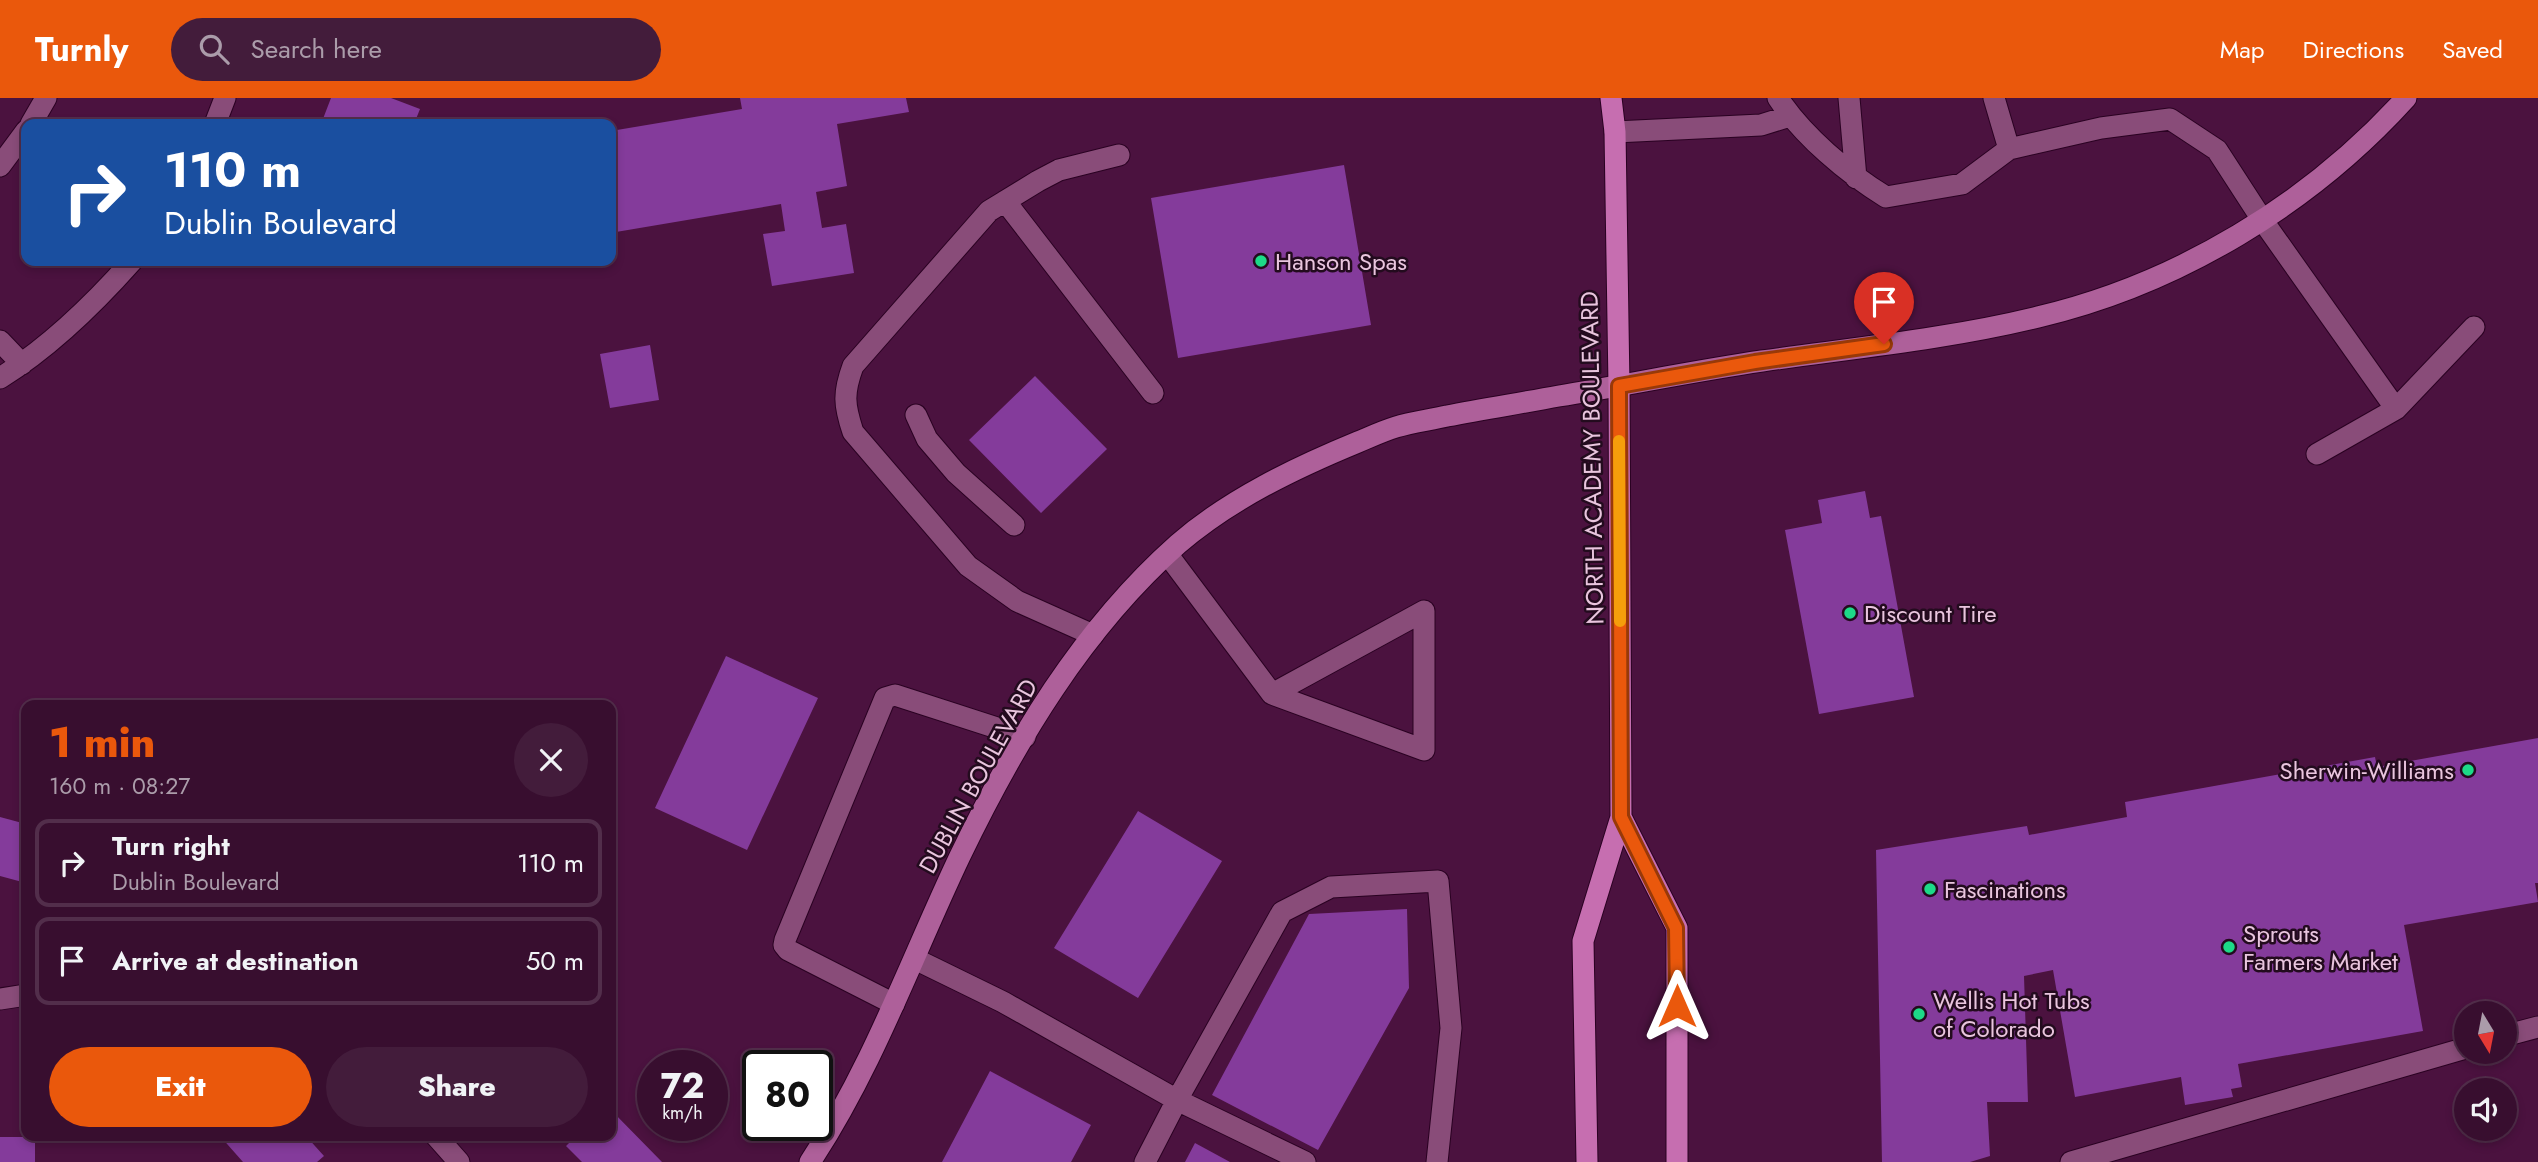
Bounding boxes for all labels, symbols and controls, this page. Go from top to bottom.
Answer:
search box [171,18,661,81]
text: Turnly [35,26,129,73]
icon: search [195,30,233,68]
text: Search here [251,30,382,68]
text: Map [2220,32,2265,67]
text: Directions [2303,32,2404,67]
text: Saved [2442,32,2503,67]
text: 110 m [164,135,301,205]
icon: right [49,147,140,238]
text: Dublin Boulevard [164,200,397,246]
place label: Hanson Spas [1275,244,1407,279]
marker: Hanson Spas [1253,253,1269,269]
pin [1854,272,1914,344]
icon: arrive [1865,283,1903,321]
street label: NORTH ACADEMY BOULEVARD [1572,291,1612,625]
place label: Discount Tire [1864,596,1997,631]
marker: Discount Tire [1842,605,1858,621]
street label: DUBLIN BOULEVARD [910,672,1046,880]
text: 1 min [49,712,155,773]
button: close [514,723,588,797]
place label: Sherwin-Williams [2280,753,2454,788]
marker: Sherwin-Williams [2460,762,2476,778]
text: 160 m · 08:27 [49,769,190,803]
text: Turn right [112,827,230,865]
icon: right [53,844,91,882]
text: 110 m [517,844,584,882]
text: Dublin Boulevard [112,865,280,899]
place label: Fascinations [1944,872,2066,907]
marker: Fascinations [1922,881,1938,897]
place label: Sprouts Farmers Market [2243,916,2398,979]
marker: Sprouts Farmers Market [2221,939,2237,955]
icon: arrive [53,942,91,980]
text: Arrive at destination [112,942,359,980]
text: 50 m [526,942,584,980]
position arrow [1640,969,1714,1043]
place label: Wellis Hot Tubs of Colorado [1933,983,2090,1046]
north arrow [2454,1001,2516,1064]
map controls [2454,1001,2517,1141]
marker: Wellis Hot Tubs of Colorado [1911,1006,1927,1022]
button: Exit [49,1047,312,1127]
button: Share [326,1047,588,1127]
speed limit sign: 80 [742,1050,833,1141]
text: 72 [660,1061,705,1111]
button: sound [2454,1078,2517,1141]
text: km/h [662,1100,703,1126]

